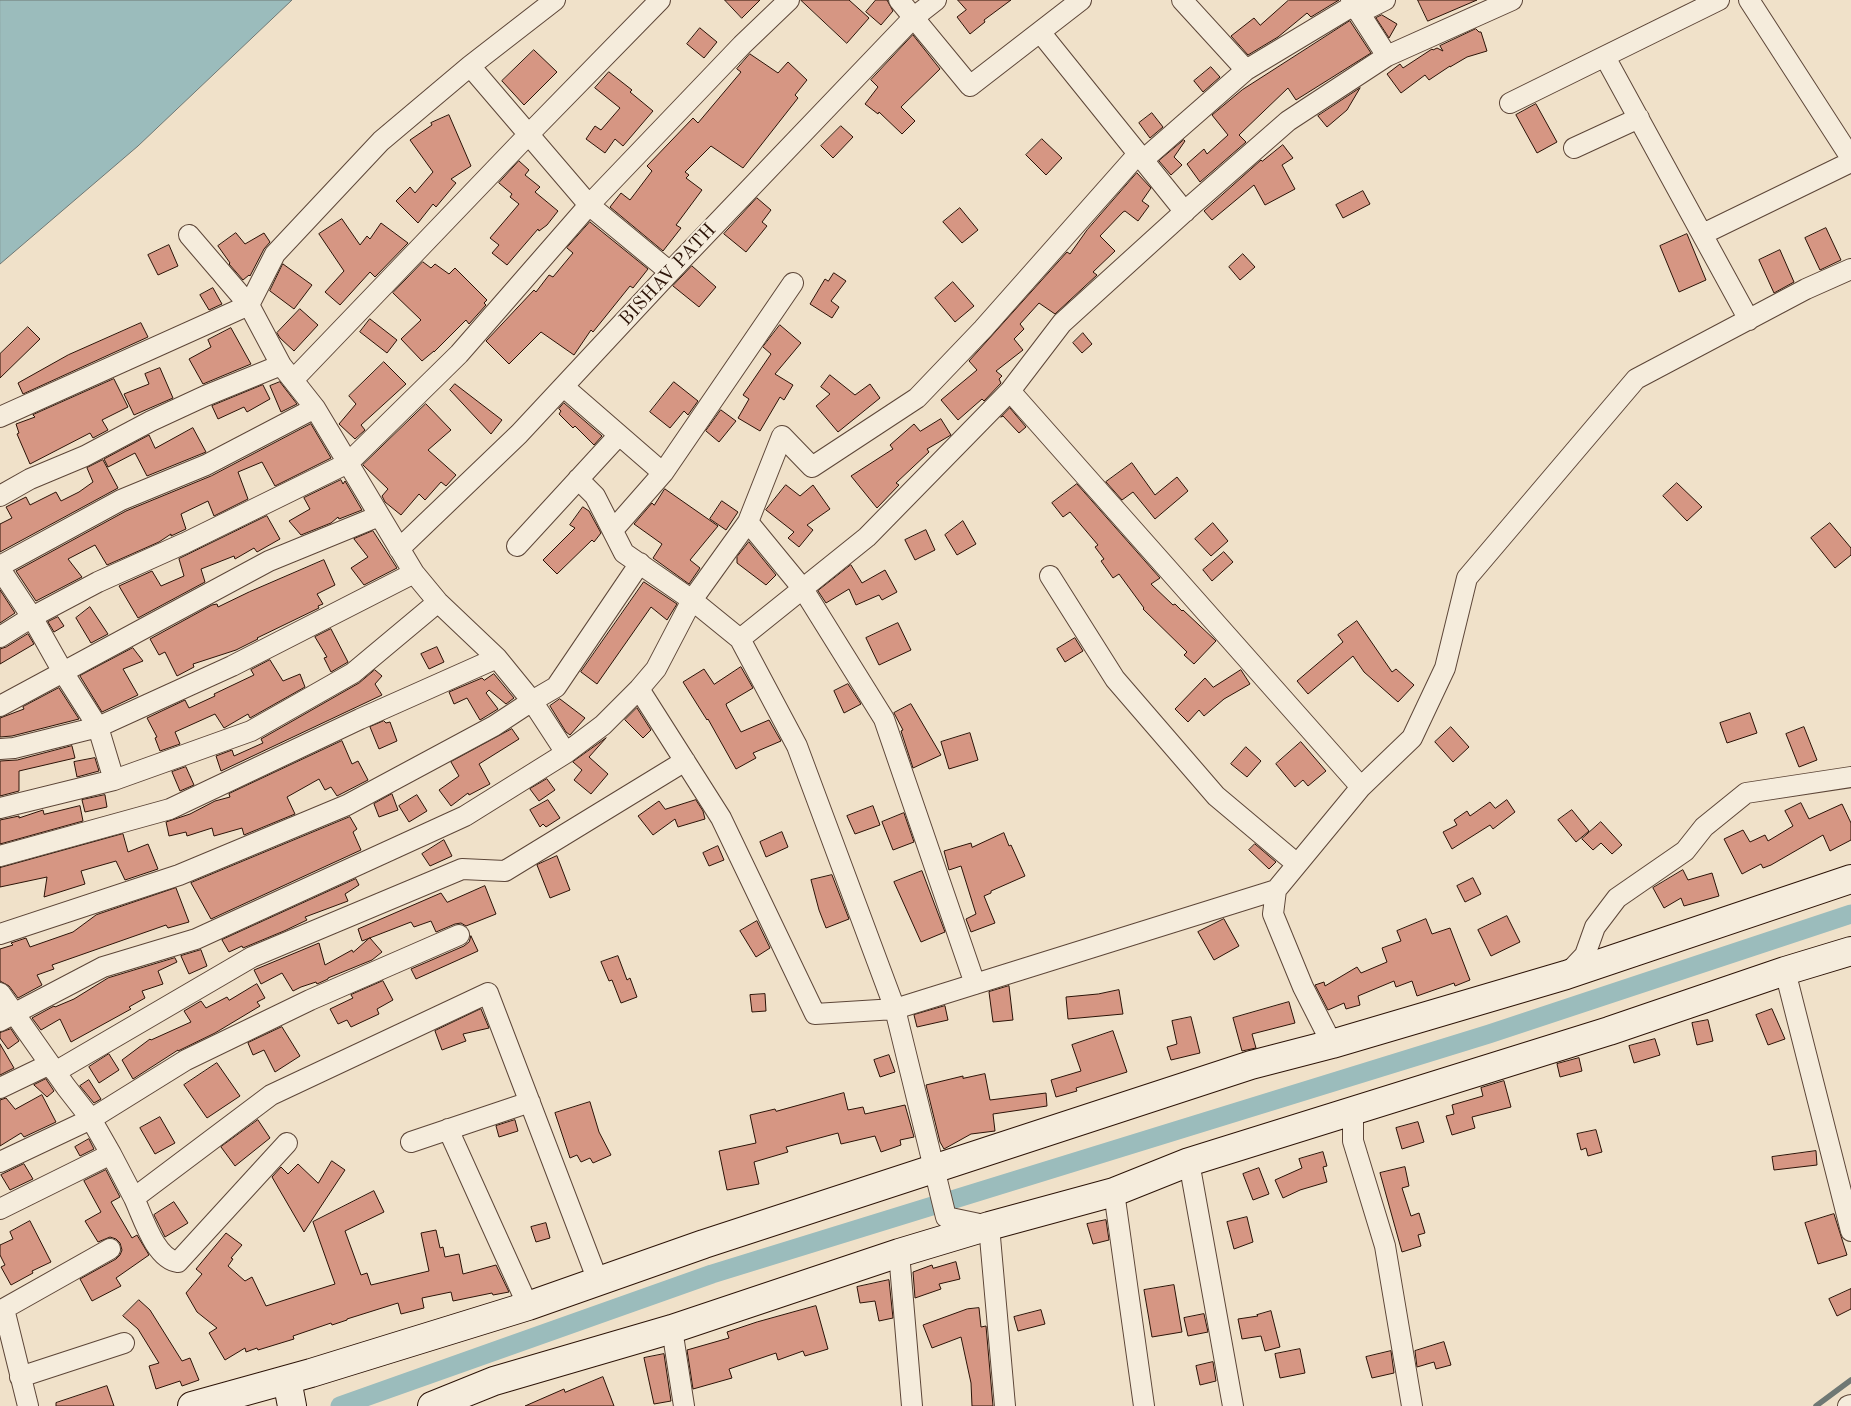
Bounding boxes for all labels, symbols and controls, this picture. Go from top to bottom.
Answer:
street label: BISHAV PATH [615,219,721,331]

